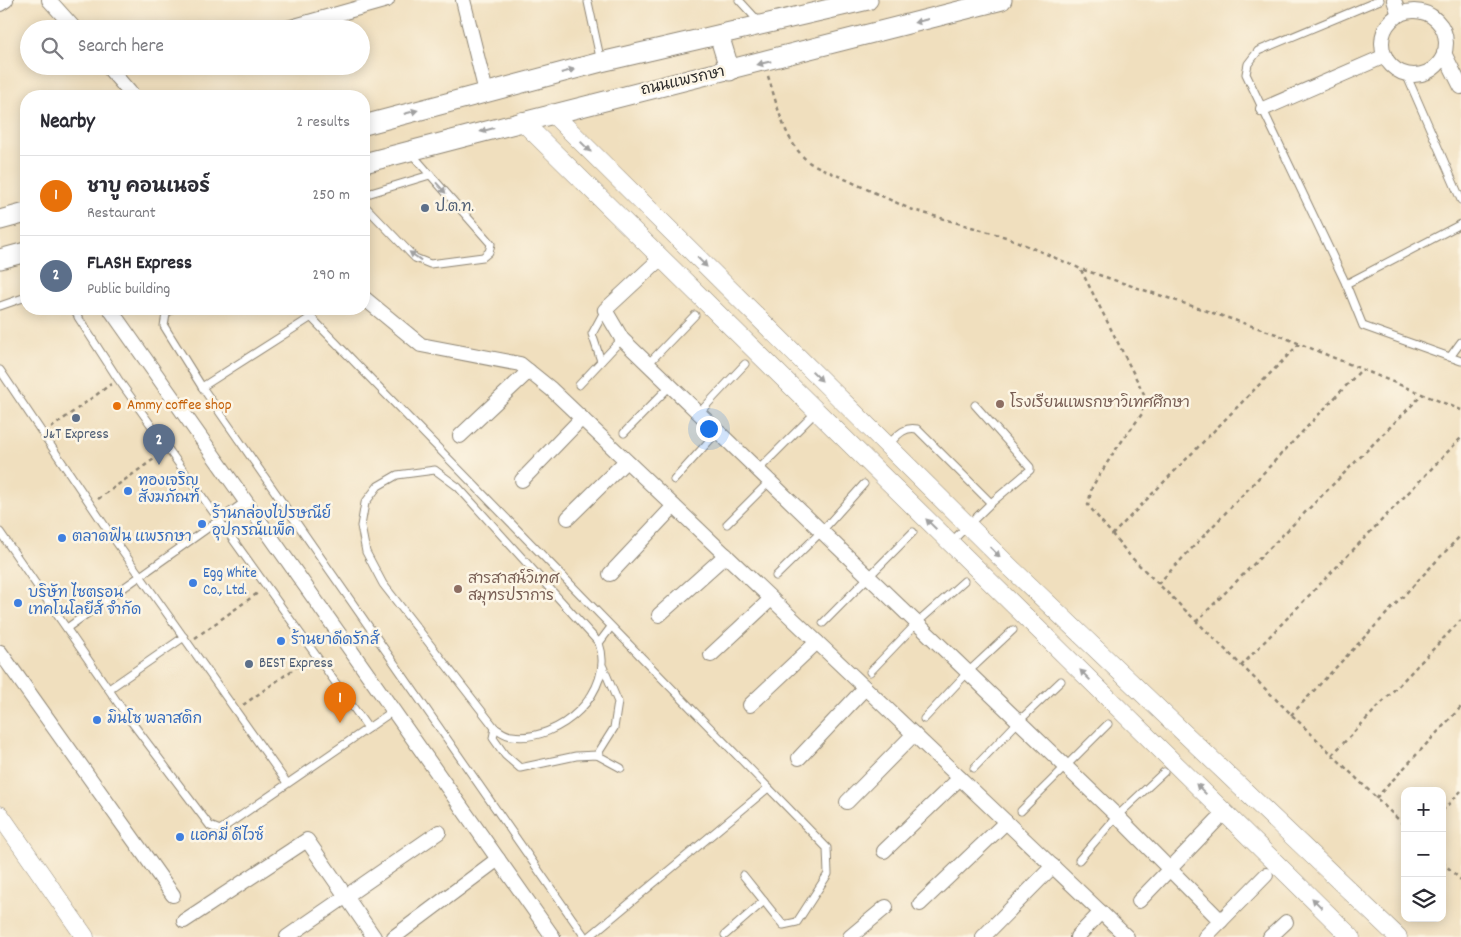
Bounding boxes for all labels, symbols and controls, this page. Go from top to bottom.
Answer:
one-way arrow [913,18,928,26]
search box [20,20,370,75]
icon: search [38,34,66,62]
text: Search here [78,34,164,61]
one-way arrow [756,59,771,67]
street label: ถนนแพรกษา [639,62,727,102]
one-way arrow [561,67,576,75]
text: Nearby [40,108,95,138]
one-way arrow [403,108,418,116]
text: 2 results [296,111,350,134]
one-way arrow [479,126,494,134]
one-way arrow [580,141,592,153]
text: ชาบู คอนเนอร์ [87,175,210,202]
one-way arrow [436,181,447,194]
text: 1 [54,184,58,207]
text: 250 m [312,184,350,207]
place label: ป.ต.ท. [435,197,474,219]
text: Restaurant [87,202,156,225]
marker: ป.ต.ท. [419,202,431,214]
text: FLASH Express [87,251,192,278]
one-way arrow [408,251,422,261]
one-way arrow [696,255,708,267]
text: 2 [53,264,60,287]
text: 290 m [312,264,350,287]
text: Public building [87,278,170,301]
one-way arrow [811,370,823,382]
place label: โรงเรียนแพรกษาวิเทศศึกษา [1010,392,1190,415]
place label: Ammy coffee shop [127,395,232,417]
marker: โรงเรียนแพรกษาวิเทศศึกษา [994,398,1006,410]
marker: Ammy coffee shop [111,400,123,412]
marker: J&T Express [70,412,82,424]
your location [696,416,722,442]
place label: J&T Express [43,424,109,446]
pin: 2 [143,424,175,465]
place label: ทองเจริญ สังฆภัณฑ์ [138,471,200,510]
marker: ทองเจริญ สังฆภัณฑ์ [122,485,134,497]
place label: ร้านกล่องไปรษณีย์ อุปกรณ์แพ็ค [212,503,331,543]
marker: ร้านกล่องไปรษณีย์ อุปกรณ์แพ็ค [196,518,208,530]
one-way arrow [926,519,938,531]
place label: ตลาดฟิน แพรกษา [72,526,192,549]
marker: ตลาดฟิน แพรกษา [56,532,68,544]
one-way arrow [989,546,1001,558]
place label: Egg White Co., Ltd. [203,563,257,602]
place label: สารสาสน์วิเทศ สมุทรปราการ [468,568,560,608]
marker: Egg White Co., Ltd. [187,577,199,589]
place label: บริษัท ไซตรอน เทคโนโลยีส์ จำกัด [28,582,141,622]
marker: สารสาสน์วิเทศ สมุทรปราการ [452,583,464,595]
marker: บริษัท ไซตรอน เทคโนโลยีส์ จำกัด [12,597,24,609]
place label: ร้านยาดีดรักส์ [291,629,381,652]
marker: ร้านยาดีดรักส์ [275,635,287,647]
place label: BEST Express [259,653,333,675]
marker: BEST Express [243,658,255,670]
one-way arrow [1079,669,1091,681]
pin: 1 [324,682,356,723]
place label: มินโซ พลาสติก [107,708,202,731]
marker: มินโซ พลาสติก [91,714,103,726]
one-way arrow [1195,783,1207,795]
map controls [1401,787,1446,922]
button: + [1401,787,1446,832]
place label: แอคมี่ ดีไวซ์ [190,821,264,848]
marker: แอคมี่ ดีไวซ์ [174,831,186,843]
button: − [1401,832,1446,877]
button: layers [1401,877,1446,922]
one-way arrow [1311,897,1323,909]

